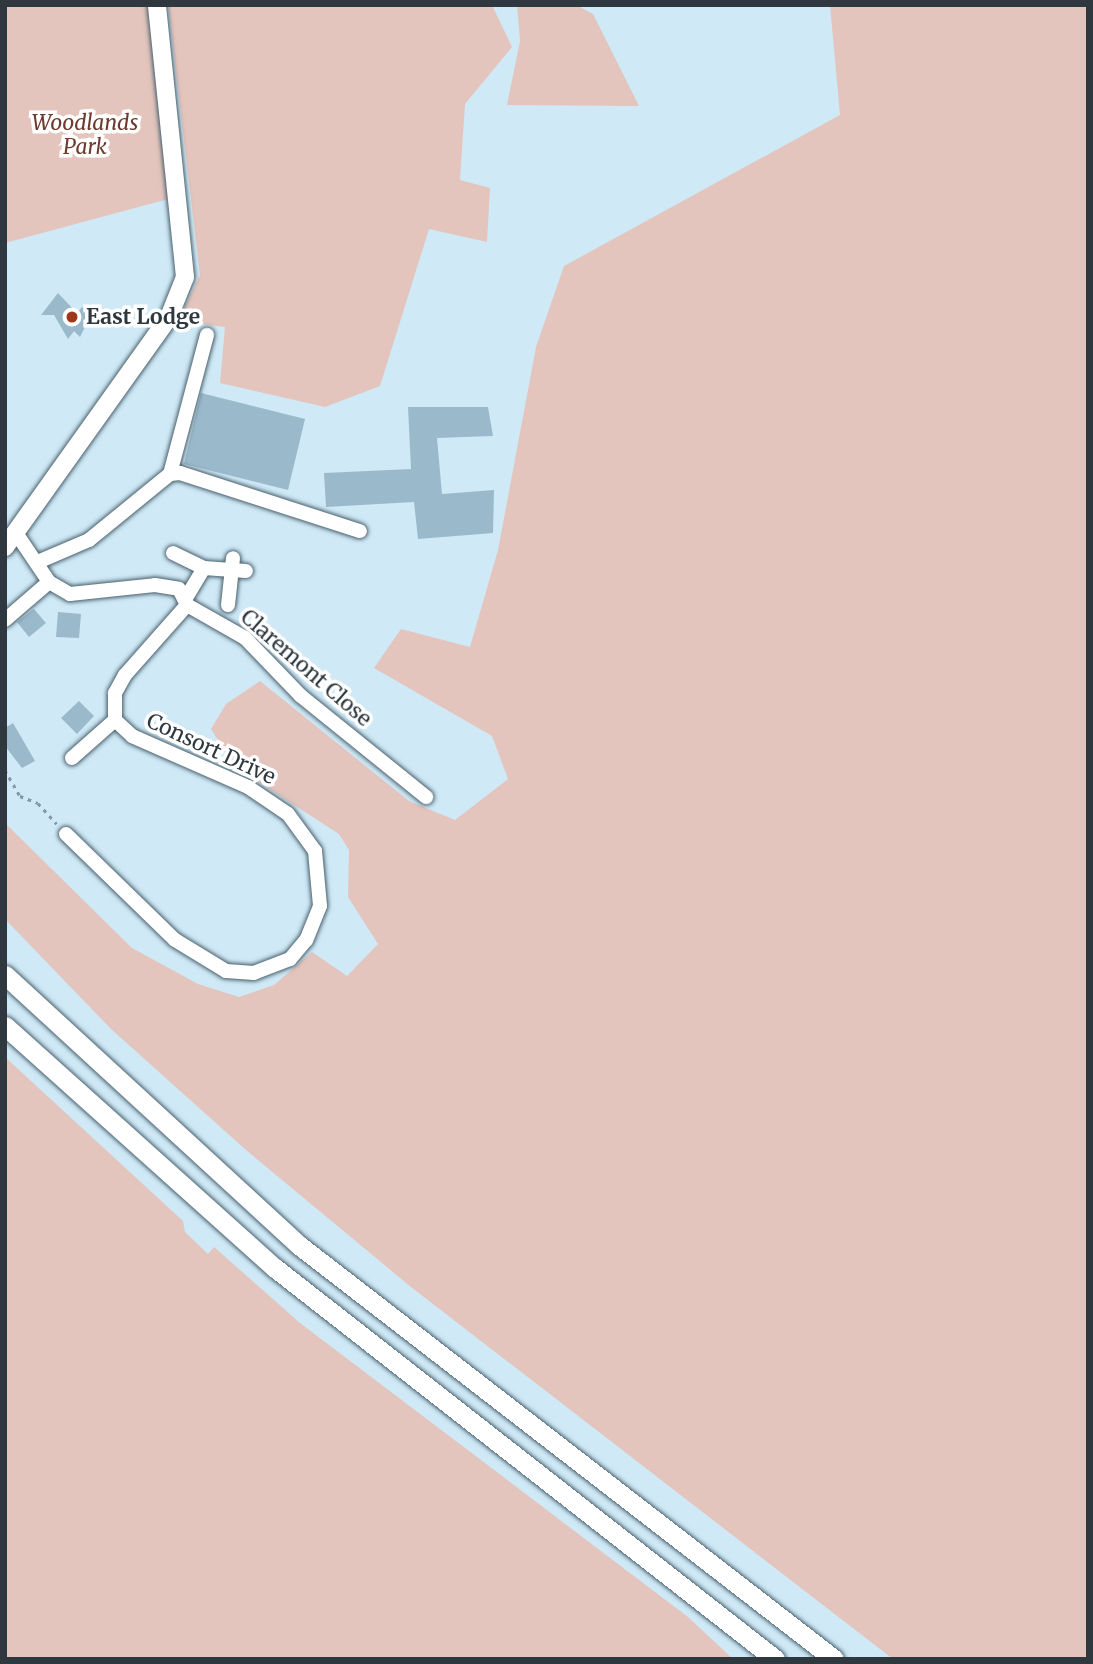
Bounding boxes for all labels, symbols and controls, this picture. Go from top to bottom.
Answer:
park label: Woodlands Park [32,110,138,160]
place label: East Lodge [86,304,200,330]
marker: East Lodge [64,309,80,325]
street label: Claremont Close [236,604,376,732]
street label: Consort Drive [143,708,279,790]

